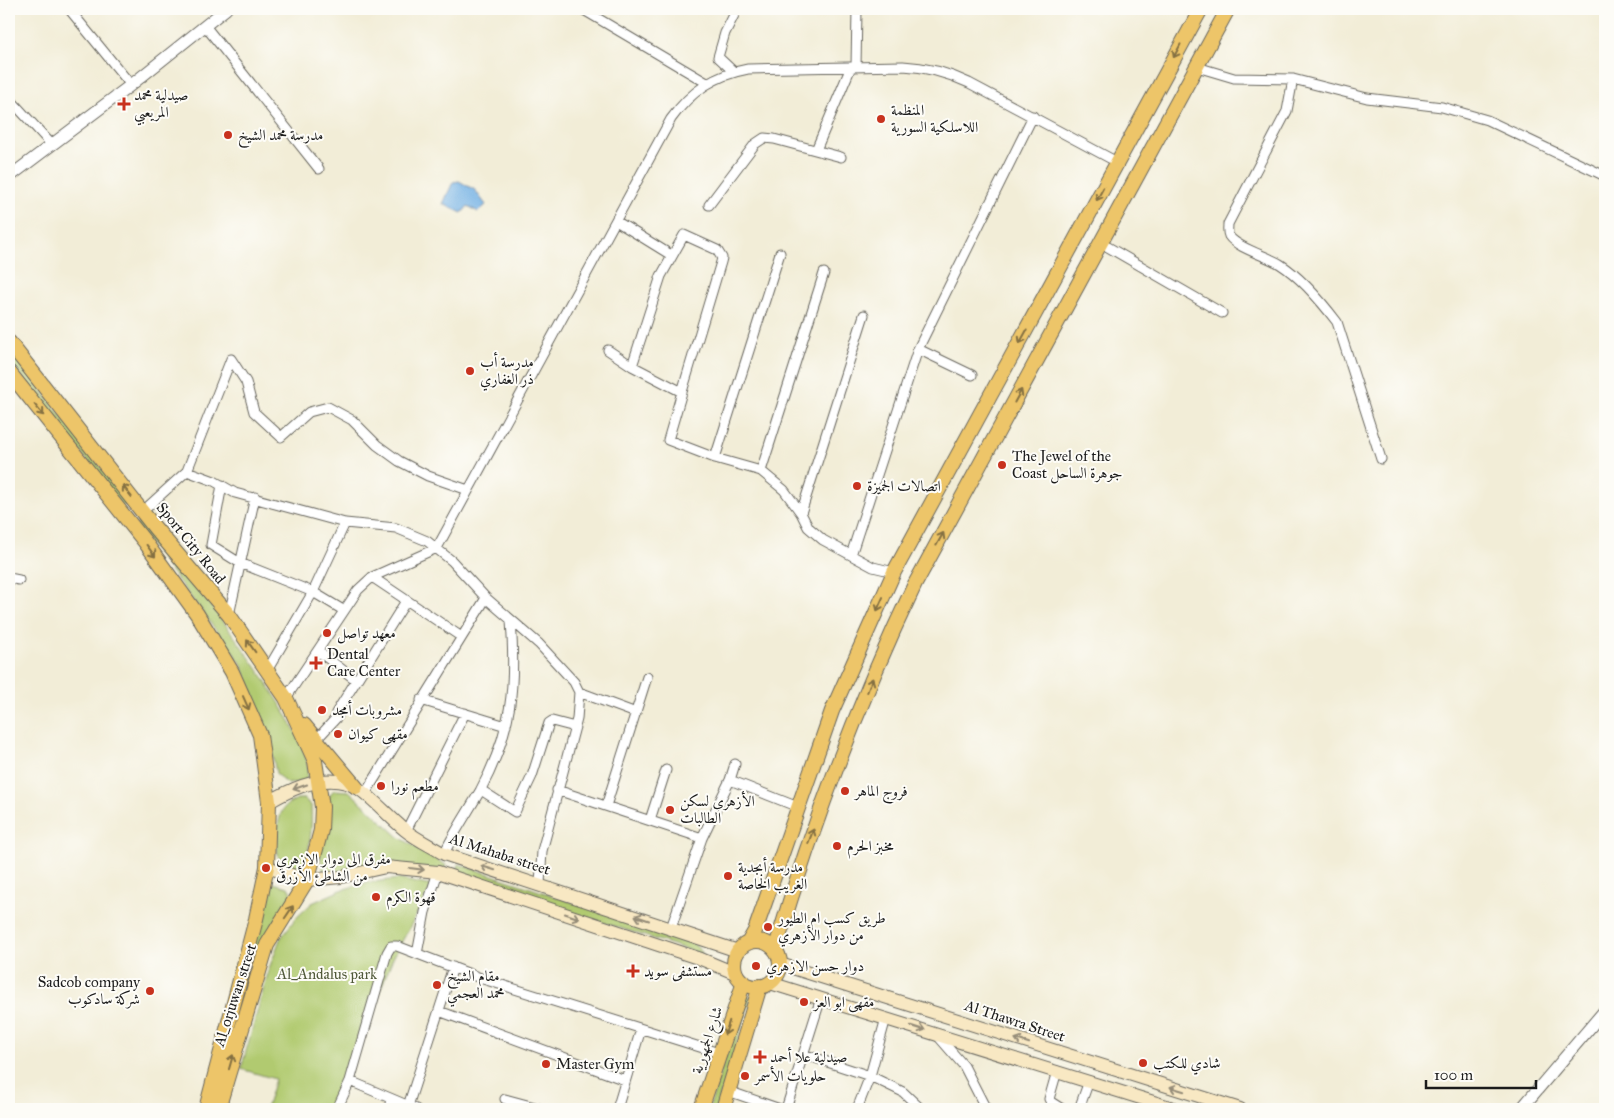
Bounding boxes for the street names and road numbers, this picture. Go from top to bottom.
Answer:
street label: Sport City Road [153,499,230,588]
street label: Al Mahaba street [446,829,553,879]
street label: Al_orjuwan street [210,941,260,1050]
street label: Al Thawra Street [962,996,1068,1046]
street label: شارع الجمهورية [688,1004,730,1077]

